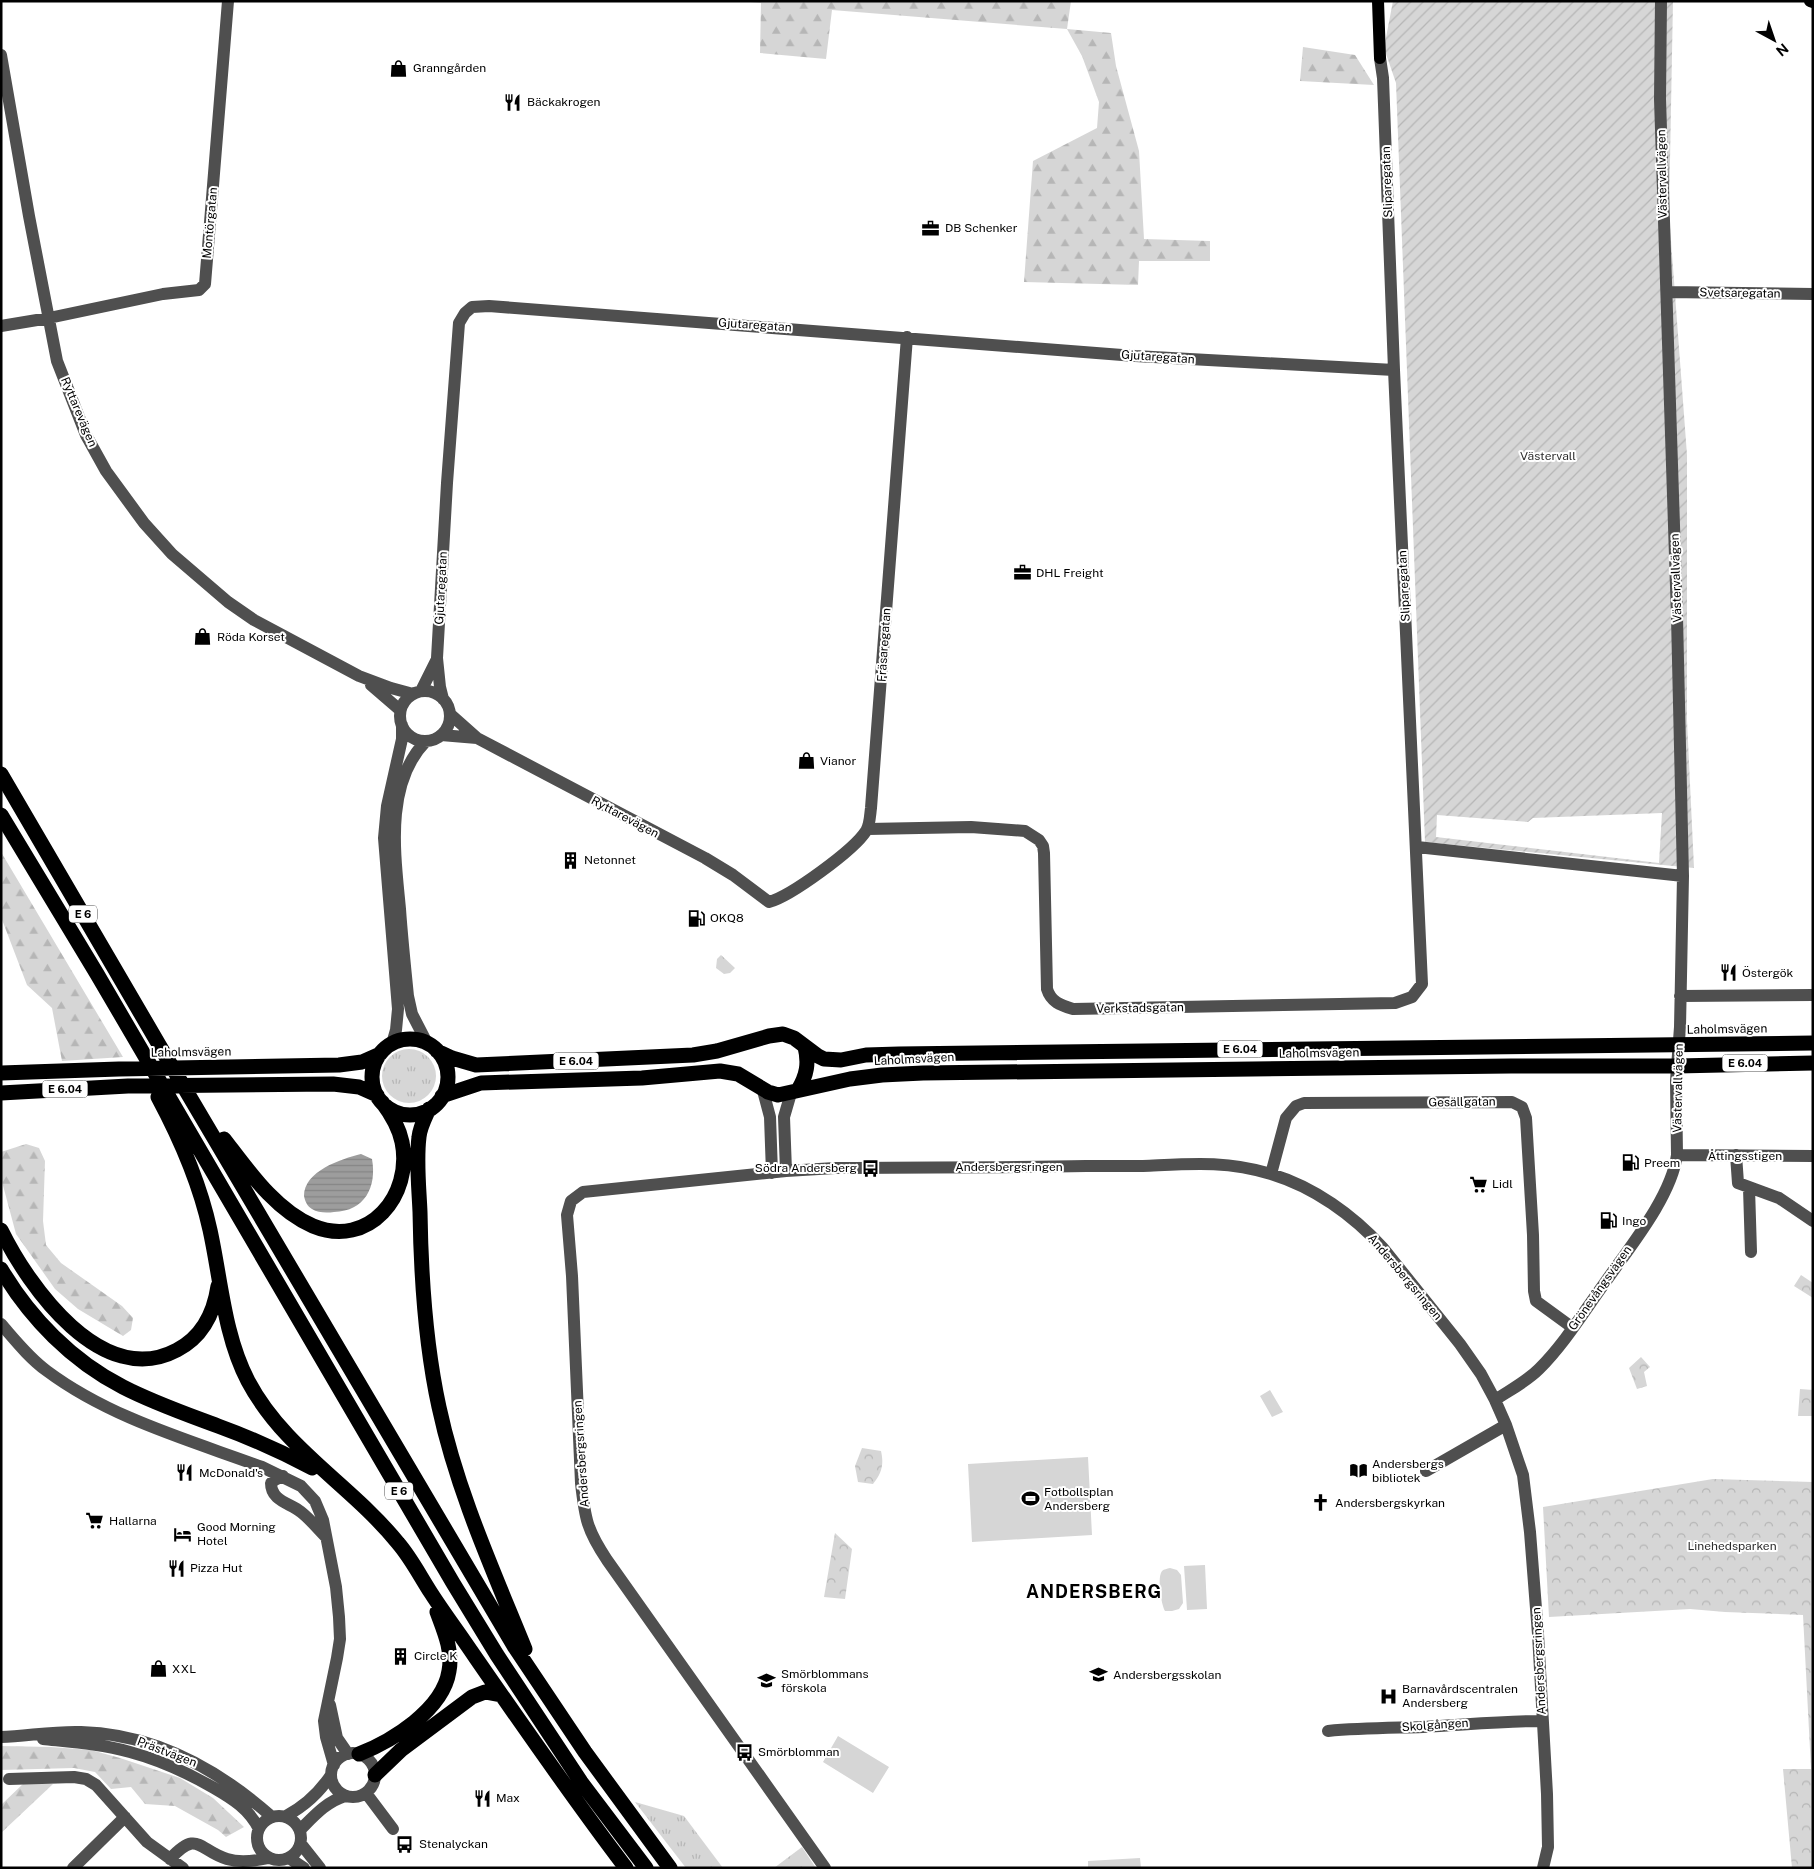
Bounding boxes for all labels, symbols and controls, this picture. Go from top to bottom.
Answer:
north arrow [1749,15,1799,65]
text: N [1773,40,1792,60]
shop icon: Granngården [389,58,409,78]
place label: Granngården [413,61,486,75]
restaurant icon: Bäckakrogen [503,92,523,112]
place label: Bäckakrogen [527,95,600,109]
street label: Västervallvägen [1654,129,1670,219]
street label: Sliparegatan [1379,146,1395,218]
street label: Montörgatan [200,187,220,259]
office icon: DB Schenker [921,218,941,238]
place label: DB Schenker [945,221,1018,235]
street label: Svetsaregatan [1699,285,1781,301]
street label: Gjutaregatan [718,315,792,335]
street label: Gjutaregatan [1121,347,1195,367]
street label: Ryttarevägen [58,375,100,449]
park label: Västervall [1520,449,1576,463]
street label: Västervallvägen [1667,533,1685,623]
street label: Sliparegatan [1395,550,1413,622]
street label: Gjutaregatan [432,551,450,625]
office icon: DHL Freight [1012,563,1032,583]
place label: DHL Freight [1036,566,1104,580]
street label: Fräsaregatan [874,607,894,682]
shop icon: Röda Korset [193,627,213,647]
place label: Röda Korset [217,630,285,644]
shop icon: Vianor [796,751,816,771]
place label: Vianor [820,754,856,768]
street label: Ryttarevägen [589,793,661,841]
building icon: Netonnet [560,850,580,870]
place label: Netonnet [584,853,636,867]
road number: E 6 [69,906,97,922]
fuel station icon: OKQ8 [686,908,706,928]
place label: OKQ8 [710,911,744,925]
restaurant icon: Östergök [1718,963,1738,983]
place label: Östergök [1742,966,1794,980]
street label: Verkstadsgatan [1096,1000,1184,1016]
street label: Laholmsvägen [1687,1021,1767,1037]
road number: E 6.04 [1218,1040,1262,1058]
street label: Västervallvägen [1670,1043,1686,1133]
street label: Laholmsvägen [151,1044,231,1060]
street label: Laholmsvägen [1279,1045,1359,1061]
street label: Laholmsvägen [873,1050,955,1068]
road number: E 6.04 [554,1052,598,1070]
road number: E 6.04 [1722,1054,1768,1072]
road number: E 6.04 [42,1080,88,1098]
street label: Gesällgatan [1428,1094,1496,1110]
street label: Åttingsstigen [1708,1149,1782,1163]
fuel station icon: Preem [1620,1153,1640,1173]
place label: Preem [1644,1156,1680,1170]
bus stop icon: Södra Andersberg [861,1158,881,1178]
street label: Andersbergsringen [955,1160,1063,1174]
place label: Södra Andersberg [755,1161,857,1175]
supermarket icon: Lidl [1468,1174,1488,1194]
place label: Lidl [1492,1177,1513,1191]
fuel station icon: Ingo [1598,1211,1618,1231]
place label: Ingo [1622,1214,1647,1228]
street label: Andersbergsringen [1365,1231,1445,1323]
street label: Grönevångsvägen [1566,1243,1634,1333]
street label: Andersbergsringen [570,1400,592,1508]
place label: Andersbergs bibliotek [1372,1457,1444,1485]
library icon: Andersbergs bibliotek [1348,1461,1368,1481]
restaurant icon: McDonald's [175,1463,195,1483]
place label: McDonald's [199,1466,263,1480]
road number: E 6 [385,1482,413,1500]
place label: Fotbollsplan Andersberg [1044,1485,1113,1513]
sports icon: Fotbollsplan Andersberg [1020,1489,1040,1509]
church icon: Andersbergskyrkan [1311,1493,1331,1513]
place label: Andersbergskyrkan [1335,1496,1445,1510]
supermarket icon: Hallarna [85,1511,105,1531]
place label: Hallarna [109,1514,157,1528]
place label: Good Morning Hotel [197,1520,276,1548]
hotel icon: Good Morning Hotel [173,1524,193,1544]
park label: Linehedsparken [1687,1539,1777,1553]
restaurant icon: Pizza Hut [166,1558,186,1578]
place label: Pizza Hut [190,1561,243,1575]
district label: ANDERSBERG [1026,1581,1162,1602]
street label: Andersbergsringen [1529,1607,1549,1715]
building icon: Circle K [390,1646,410,1666]
place label: Circle K [414,1649,458,1663]
shop icon: XXL [148,1659,168,1679]
place label: XXL [172,1662,196,1676]
school or university icon: Andersbergsskolan [1089,1665,1109,1685]
place label: Smörblommans förskola [781,1667,869,1695]
place label: Andersbergsskolan [1113,1668,1221,1682]
school or university icon: Smörblommans förskola [757,1671,777,1691]
place label: Barnavårdscentralen Andersberg [1402,1682,1518,1710]
hospital icon: Barnavårdscentralen Andersberg [1378,1686,1398,1706]
street label: Skolgången [1401,1716,1469,1734]
street label: Prästvägen [135,1734,199,1770]
bus stop icon: Smörblomman [734,1742,754,1762]
place label: Smörblomman [758,1745,840,1759]
restaurant icon: Max [472,1788,492,1808]
place label: Max [496,1791,520,1805]
bus stop icon: Stenalyckan [395,1834,415,1854]
place label: Stenalyckan [419,1837,488,1851]

